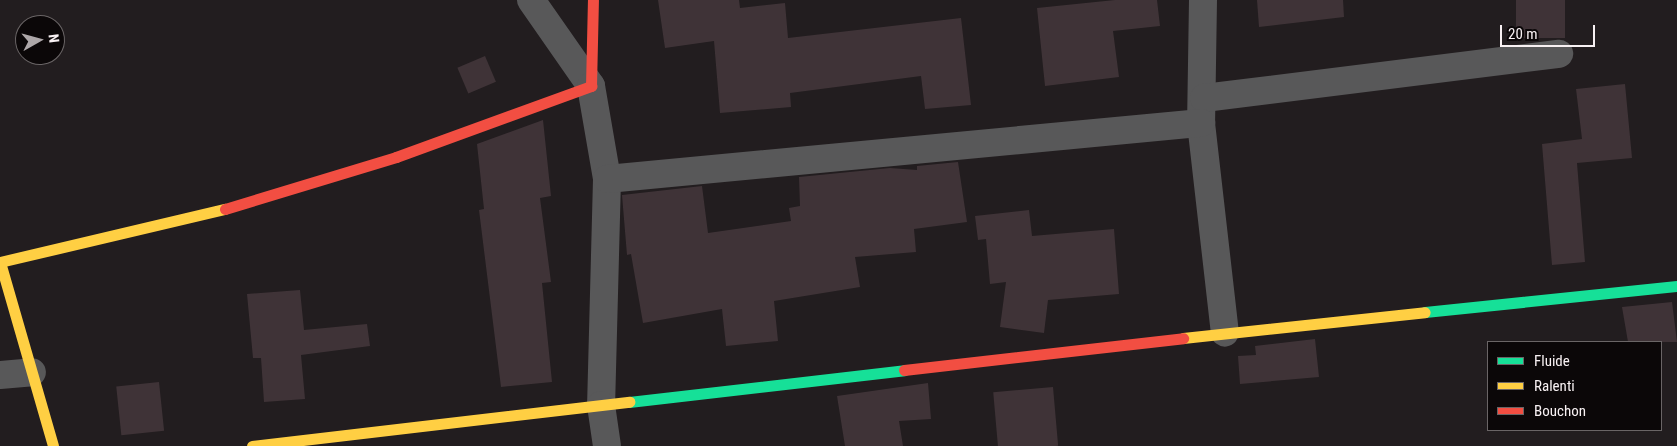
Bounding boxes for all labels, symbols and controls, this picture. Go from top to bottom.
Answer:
north arrow [15,15,65,65]
scale bar [1502,15,1597,47]
text: 20 m [1508,25,1538,43]
text: N [45,33,62,44]
legend [1487,341,1662,431]
text: Fluide [1534,352,1570,370]
text: Ralenti [1534,377,1575,395]
text: Bouchon [1534,402,1586,420]

